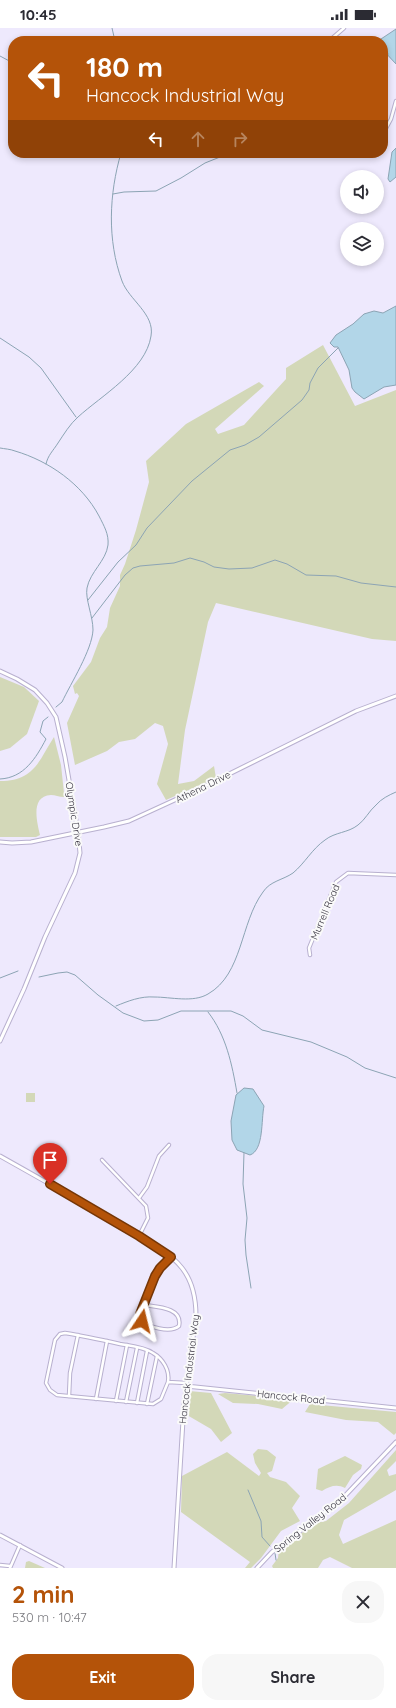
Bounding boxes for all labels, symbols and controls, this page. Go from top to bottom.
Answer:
text: 10:45 [20,5,57,24]
text: 180 m [86,49,163,84]
icon: left [20,52,72,104]
text: Hancock Industrial Way [86,84,284,107]
icon: left [145,128,167,150]
icon: ahead [187,128,209,150]
icon: right [229,128,251,150]
map controls [340,170,384,266]
button: sound [340,170,384,214]
button: layers [340,222,384,266]
street label: Athena Drive [173,768,233,806]
street label: Olympic Drive [63,781,86,847]
street label: Murrell Road [307,882,343,942]
pin [33,1143,67,1184]
icon: arrive [39,1149,61,1171]
position arrow [121,1300,163,1342]
street label: Hancock Industrial Way [176,1314,202,1424]
street label: Hancock Road [256,1387,326,1407]
street label: Spring Valley Road [271,1491,349,1555]
text: 2 min [12,1579,74,1609]
button: close [342,1581,384,1623]
text: 530 m · 10:47 [12,1609,87,1625]
button: Exit [12,1654,194,1700]
button: Share [202,1654,384,1700]

